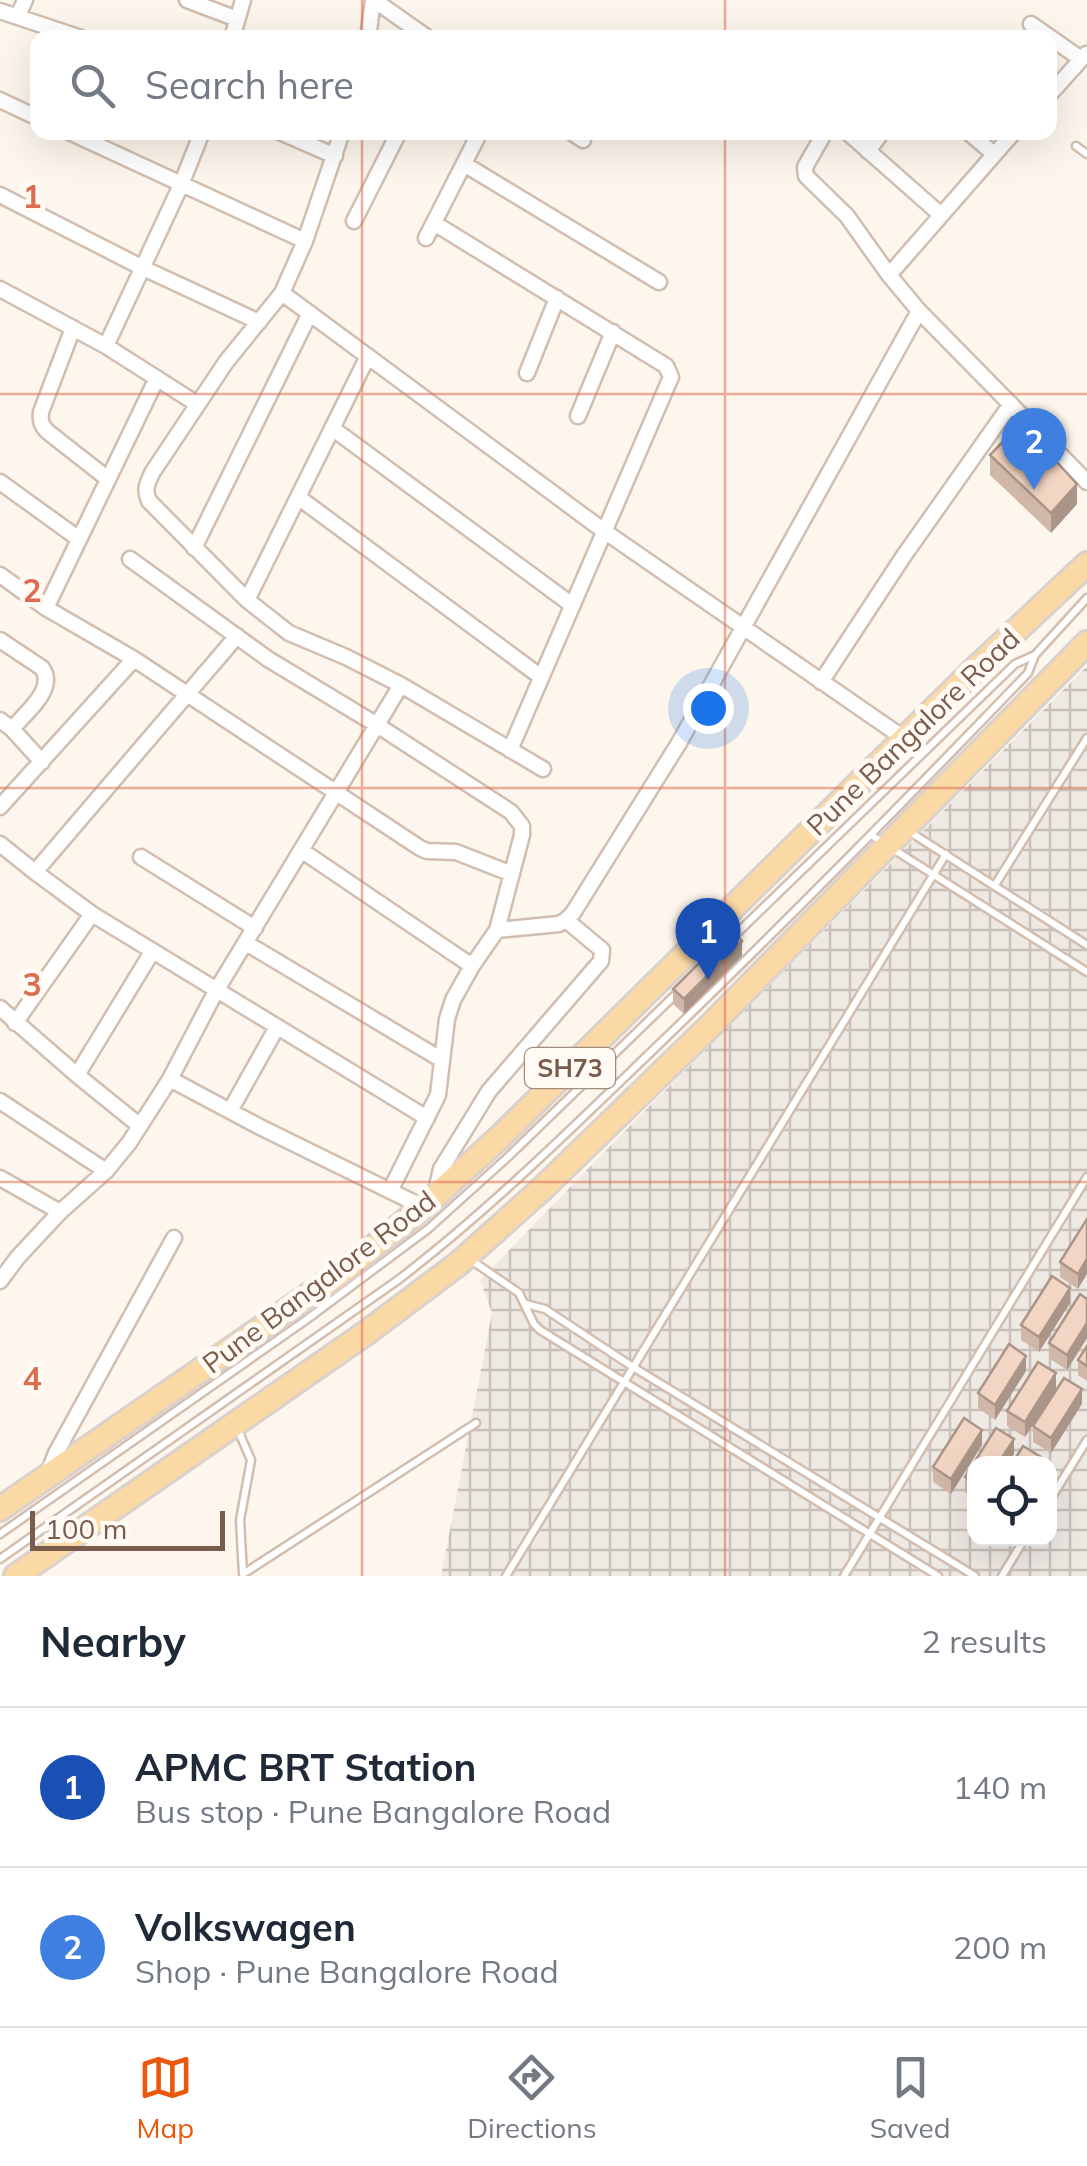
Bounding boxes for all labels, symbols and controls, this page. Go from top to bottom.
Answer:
search box [30,30,1057,140]
icon: search [65,58,120,113]
text: Search here [145,61,354,109]
text: 1 [22,176,42,216]
pin: 2 [1002,408,1066,490]
text: 2 [22,570,42,610]
street label: Pune Bangalore Road [799,621,1027,842]
your location [683,683,734,734]
pin: 1 [676,898,740,980]
text: 3 [22,964,42,1004]
road number: SH73 [525,1048,615,1088]
street label: Pune Bangalore Road [195,1182,442,1381]
text: 4 [22,1358,42,1398]
map controls [967,1456,1057,1546]
button: locate [967,1456,1057,1546]
scale bar [30,1506,225,1550]
text: 100 m [45,1511,127,1546]
text: Nearby [40,1615,186,1668]
text: 2 results [922,1621,1047,1661]
text: APMC BRT Station [135,1743,476,1791]
text: 1 [63,1767,82,1807]
text: 140 m [953,1767,1047,1807]
text: Bus stop · Pune Bangalore Road [135,1791,611,1831]
text: Volkswagen [135,1903,356,1951]
text: 2 [63,1927,82,1967]
text: 200 m [953,1927,1047,1967]
text: Shop · Pune Bangalore Road [135,1951,559,1991]
tab: Map [137,2050,194,2145]
tab: Directions [467,2050,597,2145]
tab: Saved [870,2050,950,2145]

